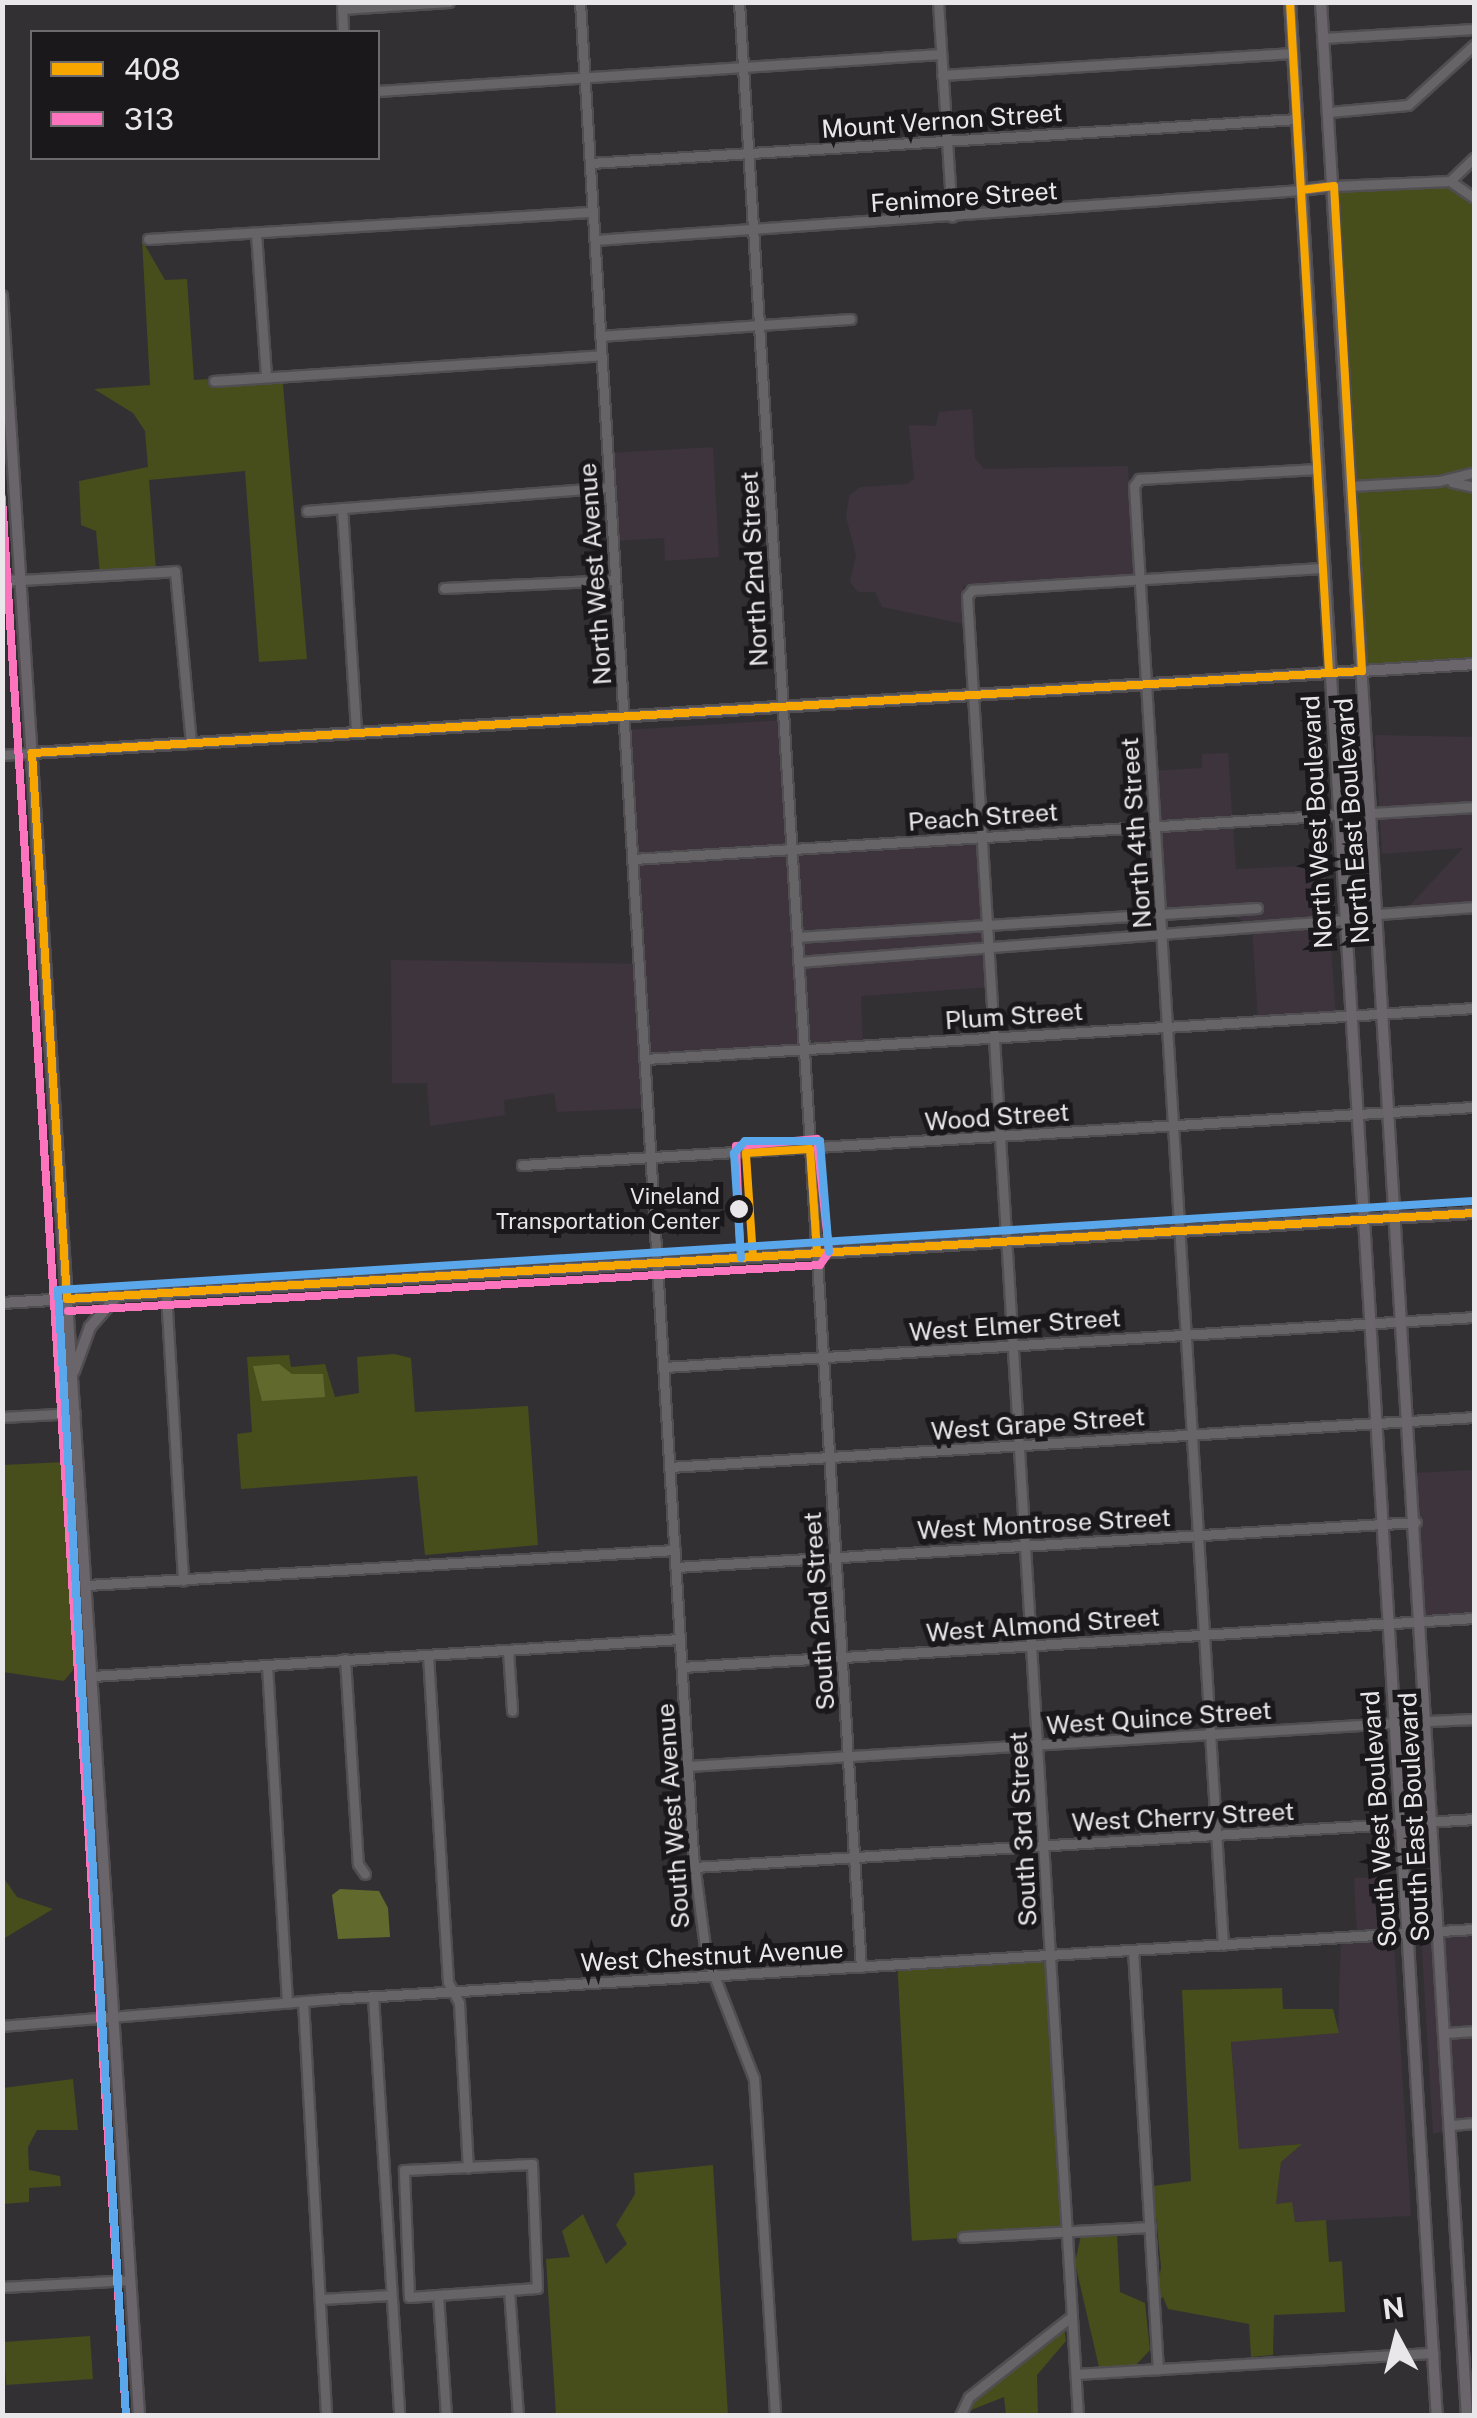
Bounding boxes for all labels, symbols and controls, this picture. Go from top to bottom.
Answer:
legend [30,30,380,160]
text: 408 [124,51,180,87]
street label: Mount Vernon Street [820,98,1064,144]
text: 313 [124,101,174,137]
street label: Fenimore Street [869,175,1059,219]
street label: North West Avenue [572,462,618,686]
street label: North 2nd Street [734,470,774,668]
street label: North West Boulevard [1295,694,1339,950]
street label: North East Boulevard [1328,697,1376,945]
street label: North 4th Street [1114,736,1158,930]
street label: Peach Street [907,797,1059,837]
street label: Plum Street [944,996,1084,1036]
street label: Wood Street [924,1097,1070,1137]
place label: Vineland Transportation Center [496,1183,720,1234]
marker: Vineland Transportation Center [729,1199,749,1219]
street label: West Elmer Street [908,1303,1122,1347]
street label: West Grape Street [930,1402,1146,1446]
street label: West Montrose Street [916,1502,1172,1546]
street label: South 2nd Street [797,1511,841,1711]
street label: West Almond Street [925,1602,1161,1648]
street label: South West Boulevard [1355,1689,1403,1949]
street label: South East Boulevard [1392,1691,1436,1943]
street label: West Quince Street [1045,1695,1273,1741]
street label: South West Avenue [650,1702,696,1930]
street label: South 3rd Street [1003,1731,1043,1927]
street label: West Cherry Street [1071,1796,1295,1838]
street label: West Chestnut Avenue [580,1934,844,1978]
north arrow [1347,2288,1447,2388]
text: N [1380,2290,1406,2325]

